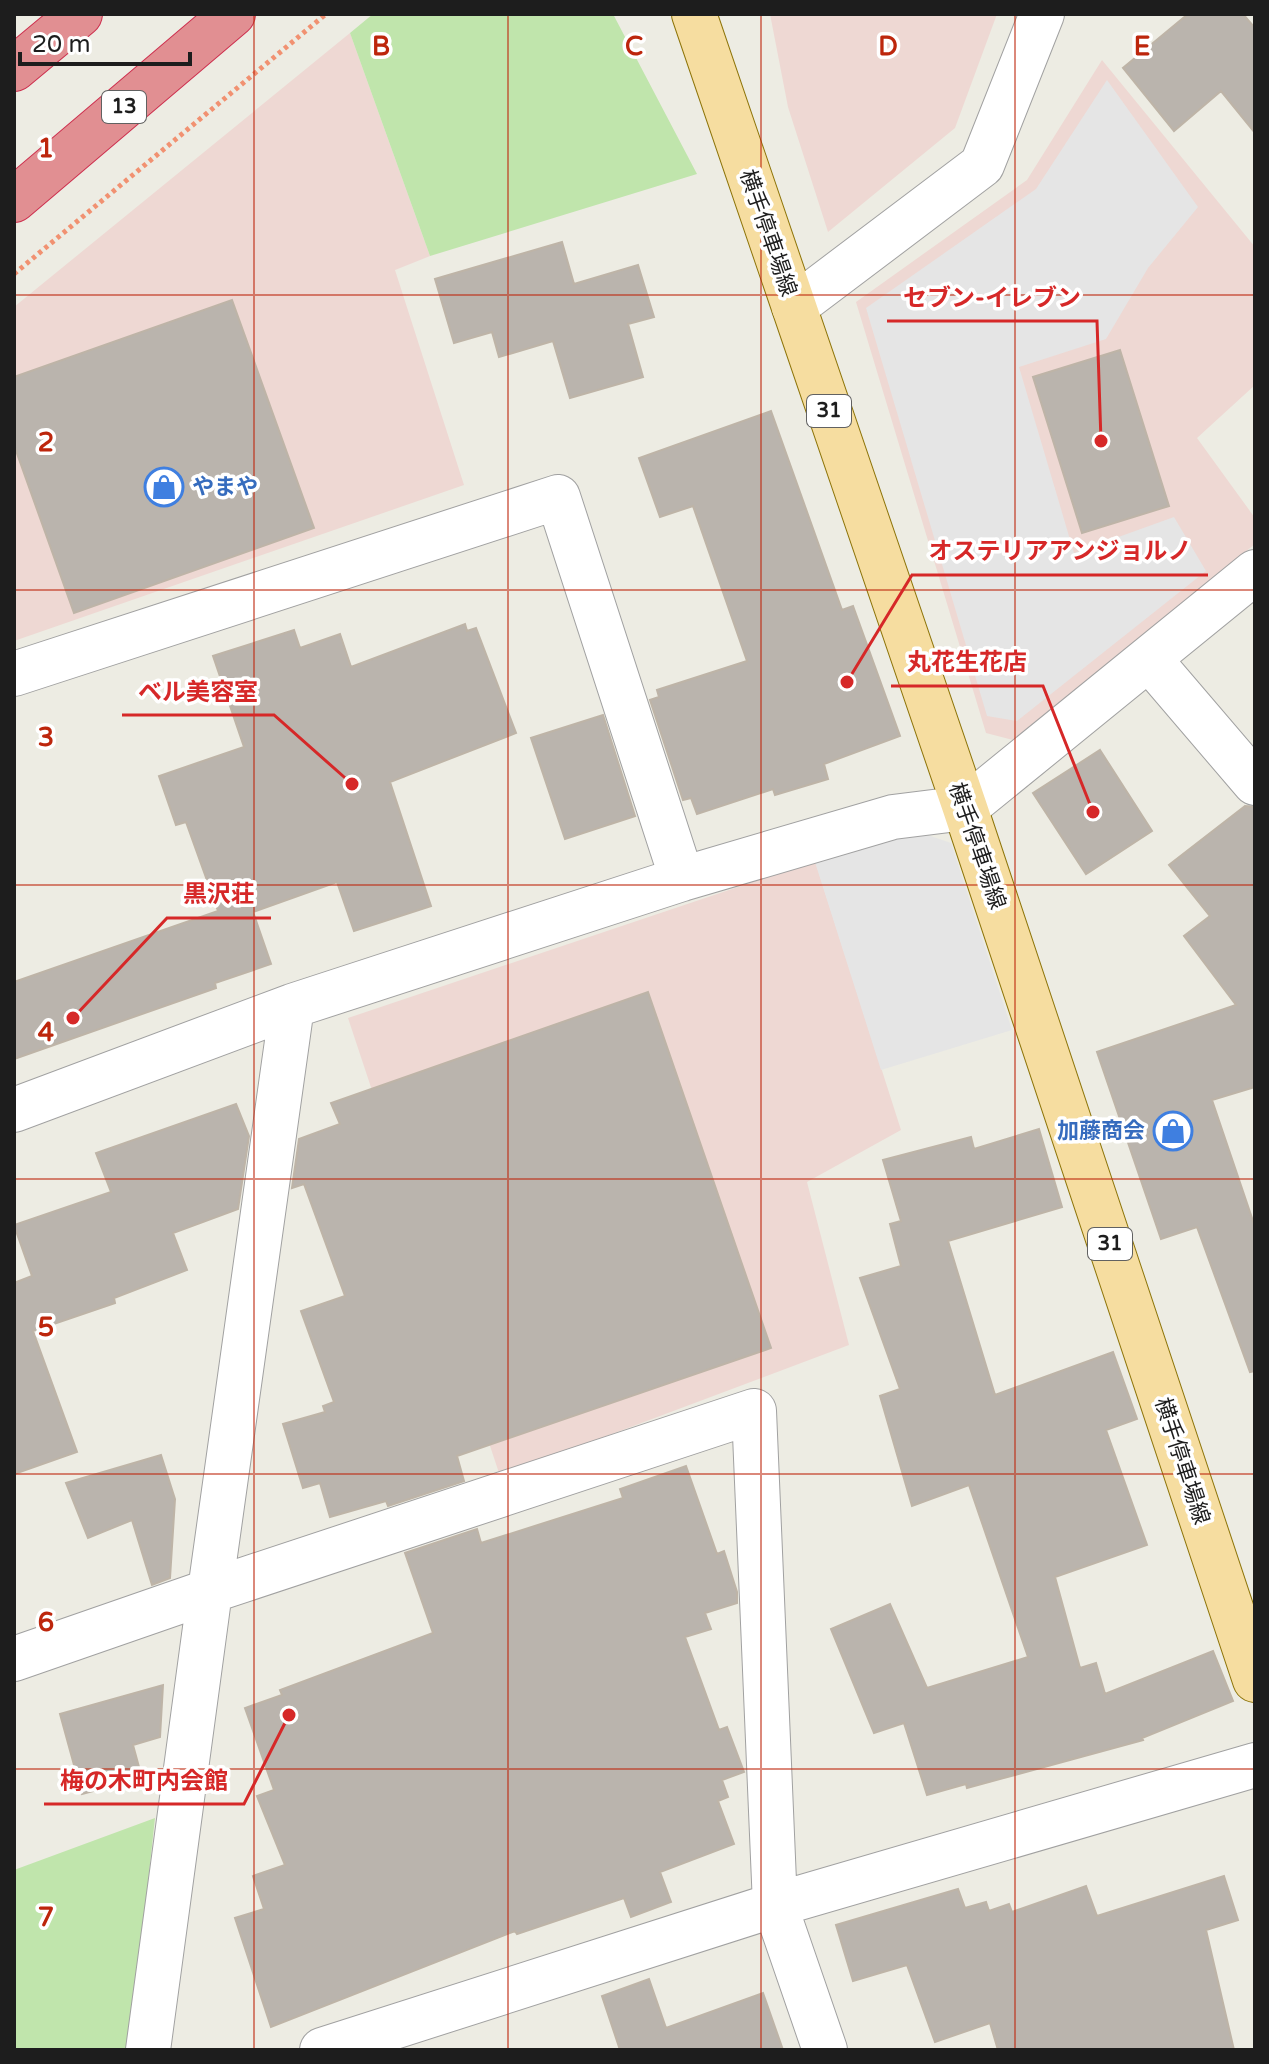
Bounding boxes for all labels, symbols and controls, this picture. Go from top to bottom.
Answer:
scale bar [20,16,190,66]
text: 20 m [32,30,90,59]
text: B [372,31,390,62]
text: C [625,31,643,62]
text: D [878,31,898,62]
text: E [1134,31,1150,62]
road number: 13 [102,91,146,123]
text: 1 [38,133,54,164]
street label: 横手停車場線 [734,166,802,300]
callout: セブン-イレブン [887,273,1097,321]
text: セブン-イレブン [903,284,1081,313]
road number: 31 [807,395,851,427]
text: 2 [38,427,54,458]
shop icon: やまや [143,466,185,508]
place label: やまや [192,474,258,500]
callout: オステリアアンジョルノ [912,527,1208,575]
text: オステリアアンジョルノ [928,537,1192,566]
callout: 丸花生花店 [891,638,1043,686]
text: 丸花生花店 [907,648,1027,677]
callout: ベル美容室 [122,667,274,715]
text: ベル美容室 [138,678,258,707]
text: 3 [38,722,54,753]
street label: 横手停車場線 [943,779,1011,913]
callout: 黒沢荘 [167,870,271,918]
text: 黒沢荘 [183,880,255,909]
text: 4 [38,1017,54,1048]
shop icon: 加藤商会 [1152,1110,1194,1152]
place label: 加藤商会 [1057,1118,1145,1144]
road number: 31 [1088,1228,1132,1260]
text: 5 [38,1312,54,1343]
street label: 横手停車場線 [1149,1394,1215,1528]
text: 6 [38,1607,54,1638]
callout: 梅の木町内会館 [44,1756,244,1804]
text: 梅の木町内会館 [60,1767,228,1796]
text: 7 [38,1902,54,1933]

